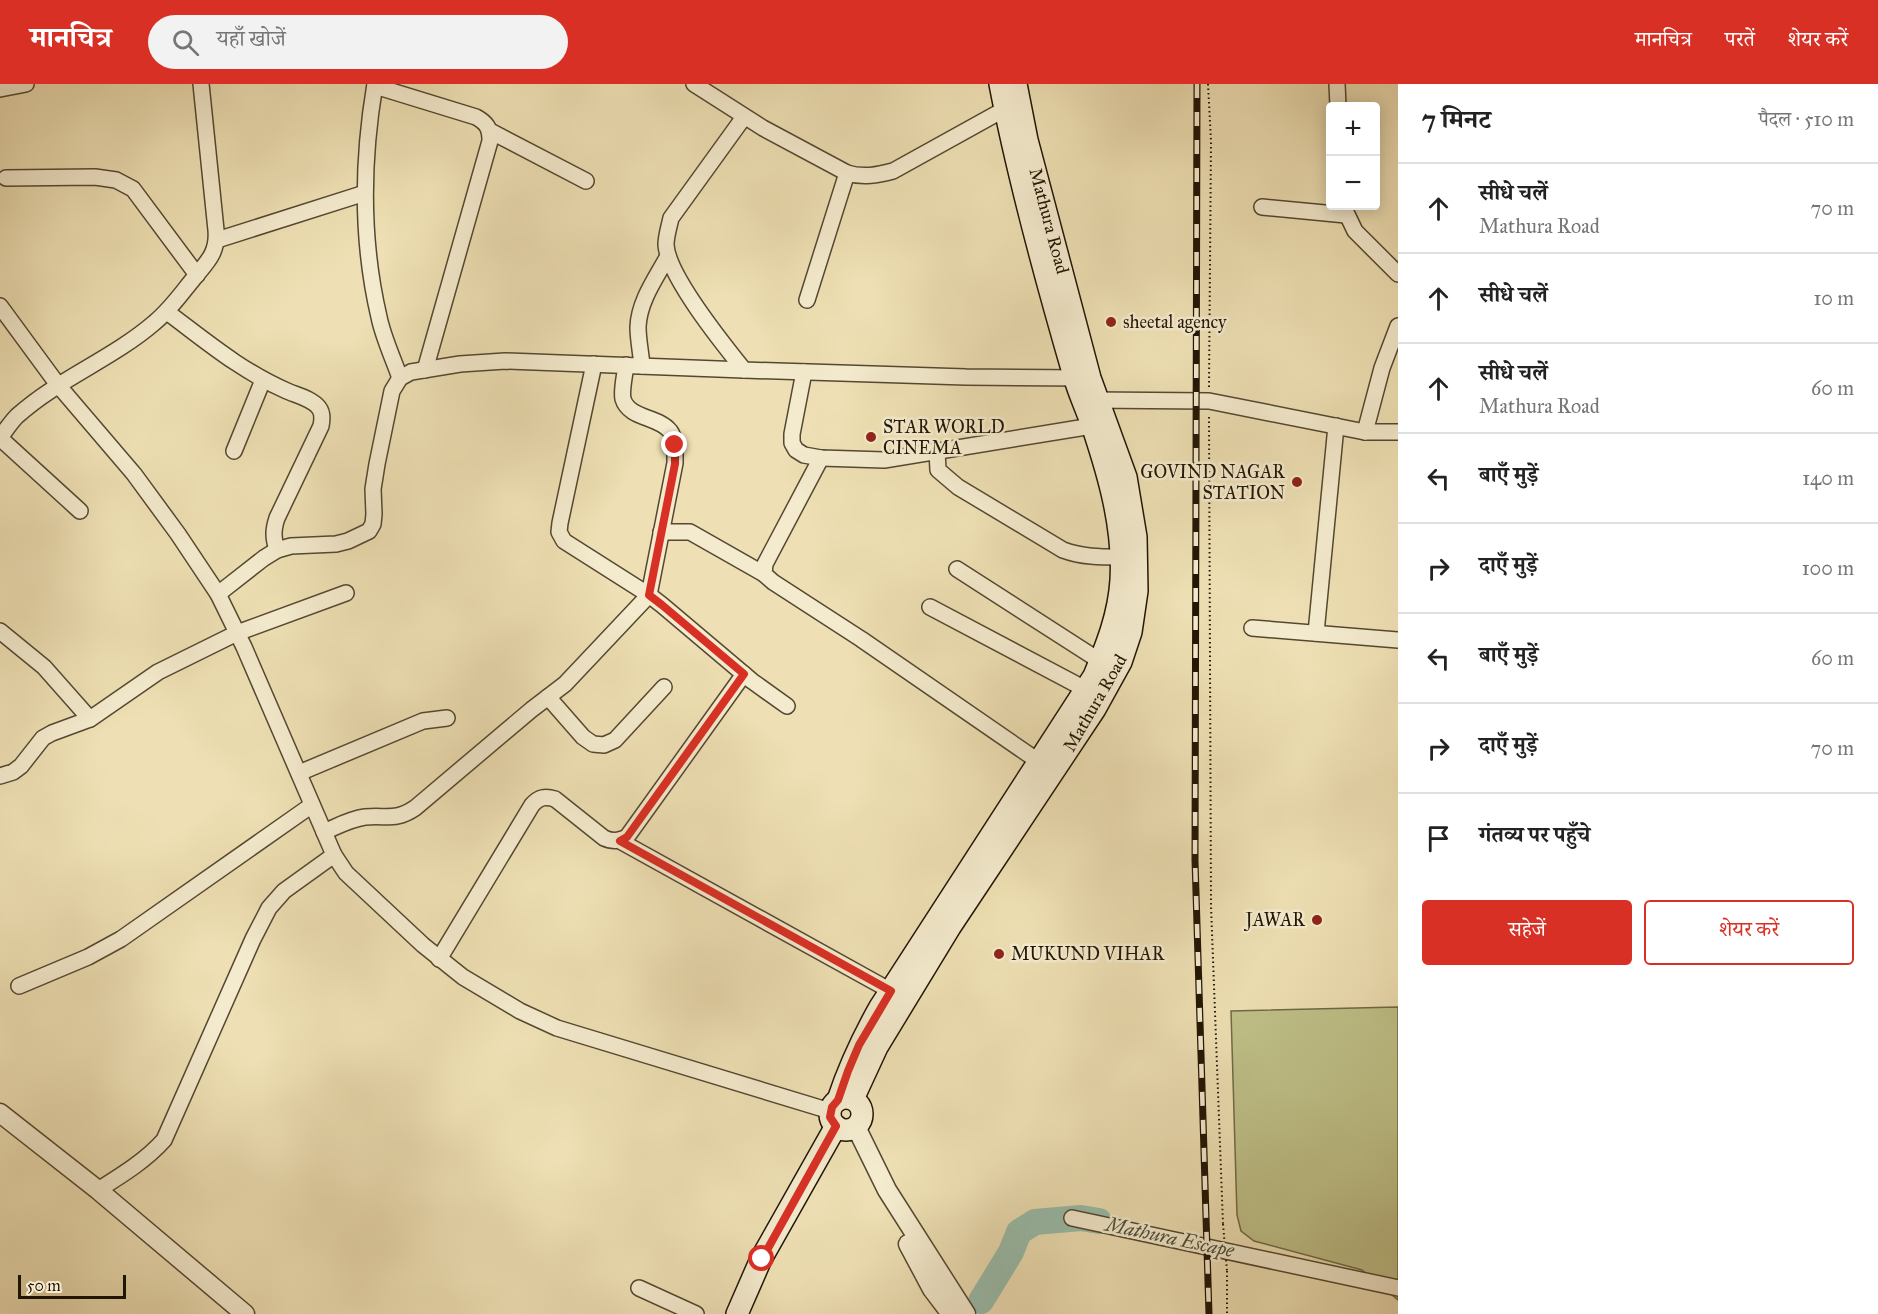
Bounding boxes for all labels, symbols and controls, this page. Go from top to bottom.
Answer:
search box [148,15,568,69]
text: मानचित्र [30,20,112,55]
text: यहाँ खोजें [217,25,286,52]
icon: search [169,26,202,59]
text: मानचित्र [1635,26,1692,52]
text: परतें [1725,26,1755,52]
text: शेयर करें [1788,26,1848,52]
map controls [1326,102,1380,210]
button: + [1326,102,1380,156]
text: 7 मिनट [1422,103,1491,135]
text: पैदल · 510 m [1758,107,1854,131]
button: − [1326,156,1380,210]
street label: Mathura Road [1024,166,1074,276]
text: सीधे चलें [1479,179,1548,206]
icon: ahead [1422,192,1455,225]
text: 70 m [1811,196,1854,220]
text: Mathura Road [1479,214,1600,238]
text: सीधे चलें [1479,281,1548,308]
icon: ahead [1422,282,1455,315]
text: 10 m [1813,286,1854,310]
place label: sheetal agency [1123,311,1227,334]
marker: sheetal agency [1104,315,1118,329]
text: सीधे चलें [1479,359,1548,386]
icon: ahead [1422,372,1455,405]
text: 60 m [1811,376,1854,400]
text: Mathura Road [1479,394,1600,418]
place label: STAR WORLD CINEMA [883,416,1005,459]
marker: STAR WORLD CINEMA [864,430,878,444]
route end [661,431,687,457]
place label: GOVIND NAGAR STATION [1140,461,1286,504]
text: बाएँ मुड़ें [1479,461,1538,488]
icon: left [1422,462,1455,495]
text: 140 m [1802,466,1854,490]
marker: GOVIND NAGAR STATION [1290,475,1304,489]
text: दाएँ मुड़ें [1479,551,1538,578]
icon: right [1422,552,1455,585]
text: 100 m [1802,556,1854,580]
text: बाएँ मुड़ें [1479,641,1538,668]
icon: left [1422,642,1455,675]
text: 60 m [1811,646,1854,670]
street label: Mathura Road [1058,650,1132,756]
text: दाएँ मुड़ें [1479,731,1538,758]
icon: right [1422,732,1455,765]
text: 70 m [1811,736,1854,760]
text: गंतव्य पर पहुँचे [1479,821,1590,848]
icon: arrive [1422,822,1455,855]
button: सहेजें [1422,900,1632,965]
button: शेयर करें [1644,900,1854,965]
place label: JAWAR [1244,909,1306,932]
marker: JAWAR [1310,913,1324,927]
place label: MUKUND VIHAR [1011,943,1166,965]
marker: MUKUND VIHAR [992,947,1006,961]
water label: Mathura Escape [1102,1211,1237,1263]
route start [748,1245,774,1271]
scale bar [18,1272,126,1300]
text: 50 m [27,1276,61,1295]

